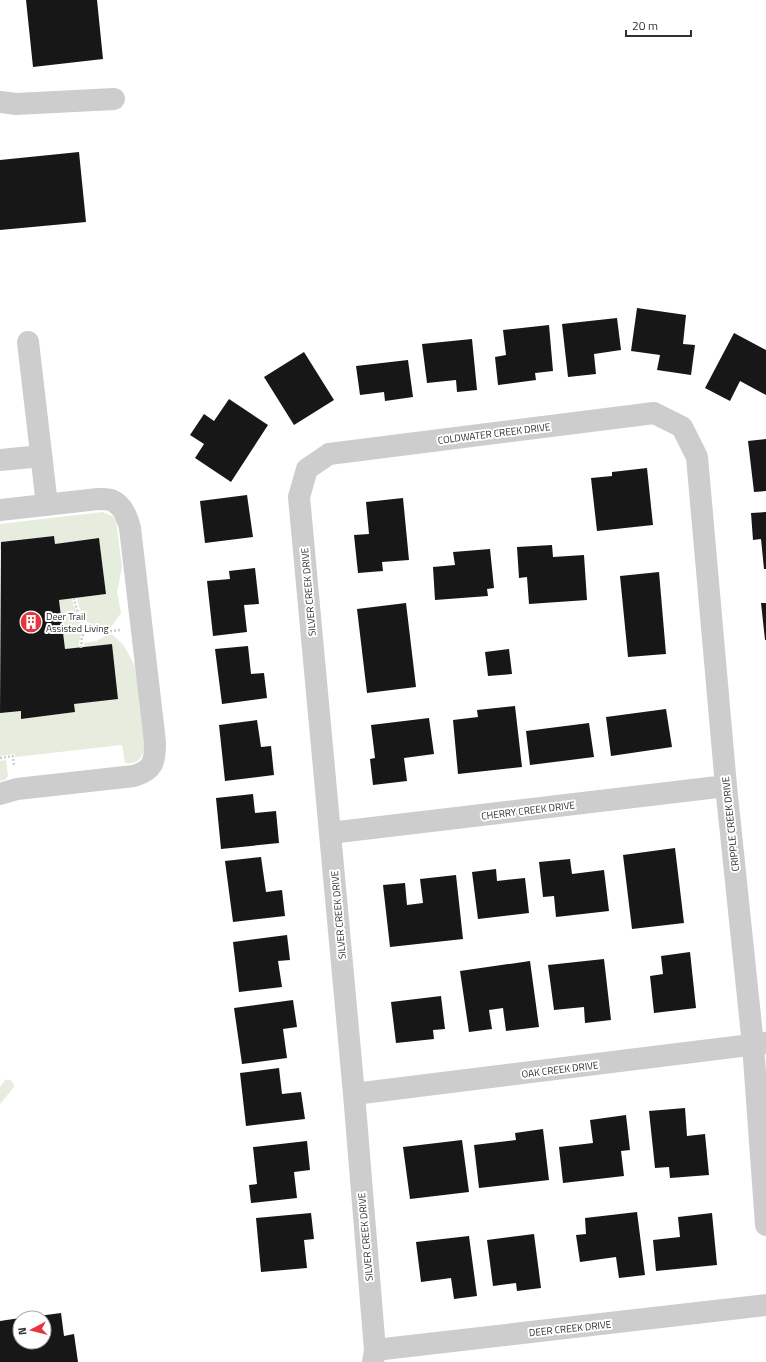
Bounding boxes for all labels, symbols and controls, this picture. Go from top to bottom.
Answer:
scale bar [626,12,691,38]
text: 20 m [632,16,658,35]
street label: COLDWATER CREEK DRIVE [437,419,552,448]
street label: SILVER CREEK DRIVE [297,547,320,637]
building icon: Deer Trail Assisted Living [18,609,44,635]
place label: Deer Trail Assisted Living [46,609,109,636]
street label: CRIPPLE CREEK DRIVE [718,775,743,872]
street label: CHERRY CREEK DRIVE [480,797,576,824]
street label: SILVER CREEK DRIVE [327,870,350,960]
street label: OAK CREEK DRIVE [521,1057,600,1082]
street label: SILVER CREEK DRIVE [354,1192,377,1282]
north arrow [12,1310,52,1350]
street label: DEER CREEK DRIVE [528,1317,612,1340]
text: N [14,1326,30,1336]

